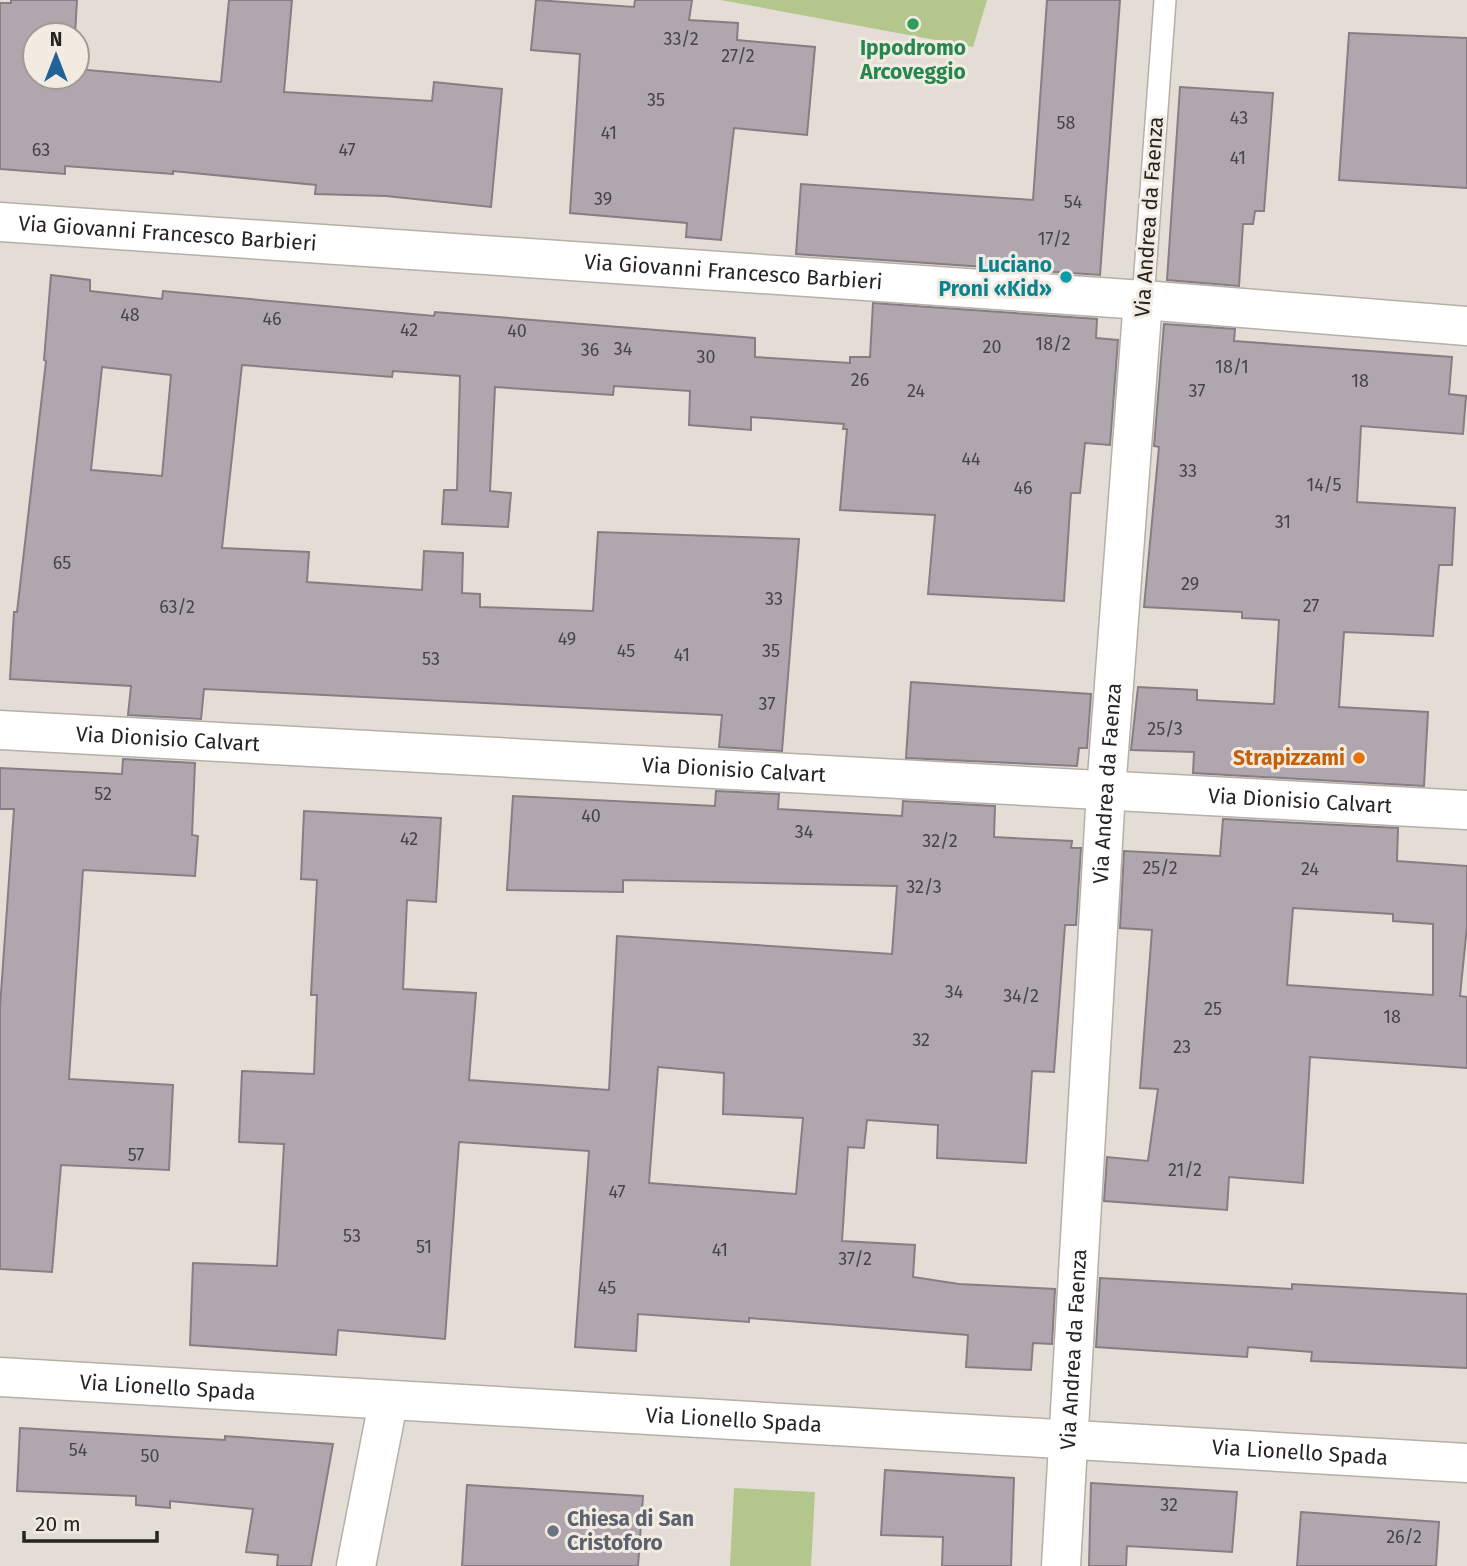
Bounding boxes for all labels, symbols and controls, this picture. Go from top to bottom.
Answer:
marker: Ippodromo Arcoveggio [905,16,921,32]
north arrow [21,21,91,91]
text: N [50,28,62,51]
house number: 33/2 [663,28,699,50]
place label: Ippodromo Arcoveggio [859,35,966,85]
house number: 27/2 [721,45,755,67]
house number: 35 [647,89,665,111]
house number: 43 [1230,107,1248,129]
house number: 58 [1057,112,1076,134]
street label: Via Andrea da Faenza [1129,116,1169,318]
house number: 41 [601,122,617,144]
house number: 63 [32,139,50,161]
house number: 47 [338,139,356,161]
house number: 41 [1230,147,1246,169]
house number: 39 [594,188,612,210]
house number: 54 [1064,191,1083,213]
street label: Via Giovanni Francesco Barbieri [18,210,318,257]
house number: 17/2 [1038,228,1070,250]
street label: Via Giovanni Francesco Barbieri [583,249,883,295]
place label: Luciano Proni «Kid» [939,252,1052,302]
marker: Luciano Proni «Kid» [1058,269,1074,285]
house number: 48 [120,304,140,326]
house number: 46 [262,308,282,330]
house number: 42 [400,319,418,341]
house number: 40 [507,320,527,342]
house number: 18/2 [1035,333,1071,355]
house number: 20 [983,336,1001,358]
house number: 34 [614,338,633,360]
house number: 36 [581,339,599,361]
house number: 30 [696,346,716,368]
house number: 18/1 [1215,356,1249,378]
house number: 26 [851,369,869,391]
house number: 18 [1351,370,1369,392]
house number: 24 [907,380,925,402]
house number: 37 [1189,380,1205,402]
house number: 44 [961,448,981,470]
house number: 33 [1179,460,1197,482]
house number: 14/5 [1306,474,1342,496]
house number: 46 [1013,477,1033,499]
house number: 31 [1275,511,1291,533]
house number: 65 [53,552,71,574]
house number: 29 [1181,573,1199,595]
house number: 33 [765,588,783,610]
house number: 27 [1303,595,1319,617]
house number: 63/2 [159,596,195,618]
house number: 49 [558,628,576,650]
house number: 45 [617,640,635,662]
house number: 35 [762,640,780,662]
house number: 41 [674,644,690,666]
house number: 53 [422,648,440,670]
street label: Via Andrea da Faenza [1088,682,1127,885]
house number: 37 [759,693,775,715]
house number: 25/3 [1147,718,1183,740]
street label: Via Dionisio Calvart [75,721,261,757]
place label: Strapizzami [1233,745,1345,771]
marker: Strapizzami [1351,750,1367,766]
street label: Via Dionisio Calvart [641,752,827,788]
house number: 52 [94,783,112,805]
street label: Via Dionisio Calvart [1207,783,1393,819]
house number: 40 [581,805,601,827]
house number: 34 [795,821,814,843]
house number: 42 [400,828,418,850]
house number: 32/2 [922,830,958,852]
house number: 25/2 [1142,857,1178,879]
house number: 24 [1301,858,1319,880]
house number: 32/3 [906,876,942,898]
house number: 34 [945,981,964,1003]
house number: 34/2 [1003,985,1039,1007]
house number: 25 [1204,998,1222,1020]
house number: 18 [1383,1006,1401,1028]
house number: 32 [912,1029,930,1051]
house number: 23 [1173,1036,1191,1058]
house number: 57 [128,1144,144,1166]
house number: 21/2 [1168,1159,1202,1181]
house number: 47 [608,1181,626,1203]
house number: 53 [343,1225,361,1247]
house number: 51 [416,1236,432,1258]
house number: 41 [712,1239,728,1261]
house number: 37/2 [838,1248,872,1270]
street label: Via Andrea da Faenza [1055,1248,1092,1451]
house number: 45 [598,1277,616,1299]
street label: Via Lionello Spada [79,1369,256,1406]
street label: Via Lionello Spada [645,1402,822,1438]
street label: Via Lionello Spada [1211,1434,1389,1471]
house number: 54 [69,1439,88,1461]
house number: 50 [140,1445,160,1467]
house number: 32 [1160,1494,1178,1516]
scale bar [24,1500,158,1544]
place label: Chiesa di San Cristoforo [567,1506,694,1556]
text: 20 m [35,1511,81,1537]
marker: Chiesa di San Cristoforo [545,1523,561,1539]
house number: 26/2 [1386,1526,1422,1548]

